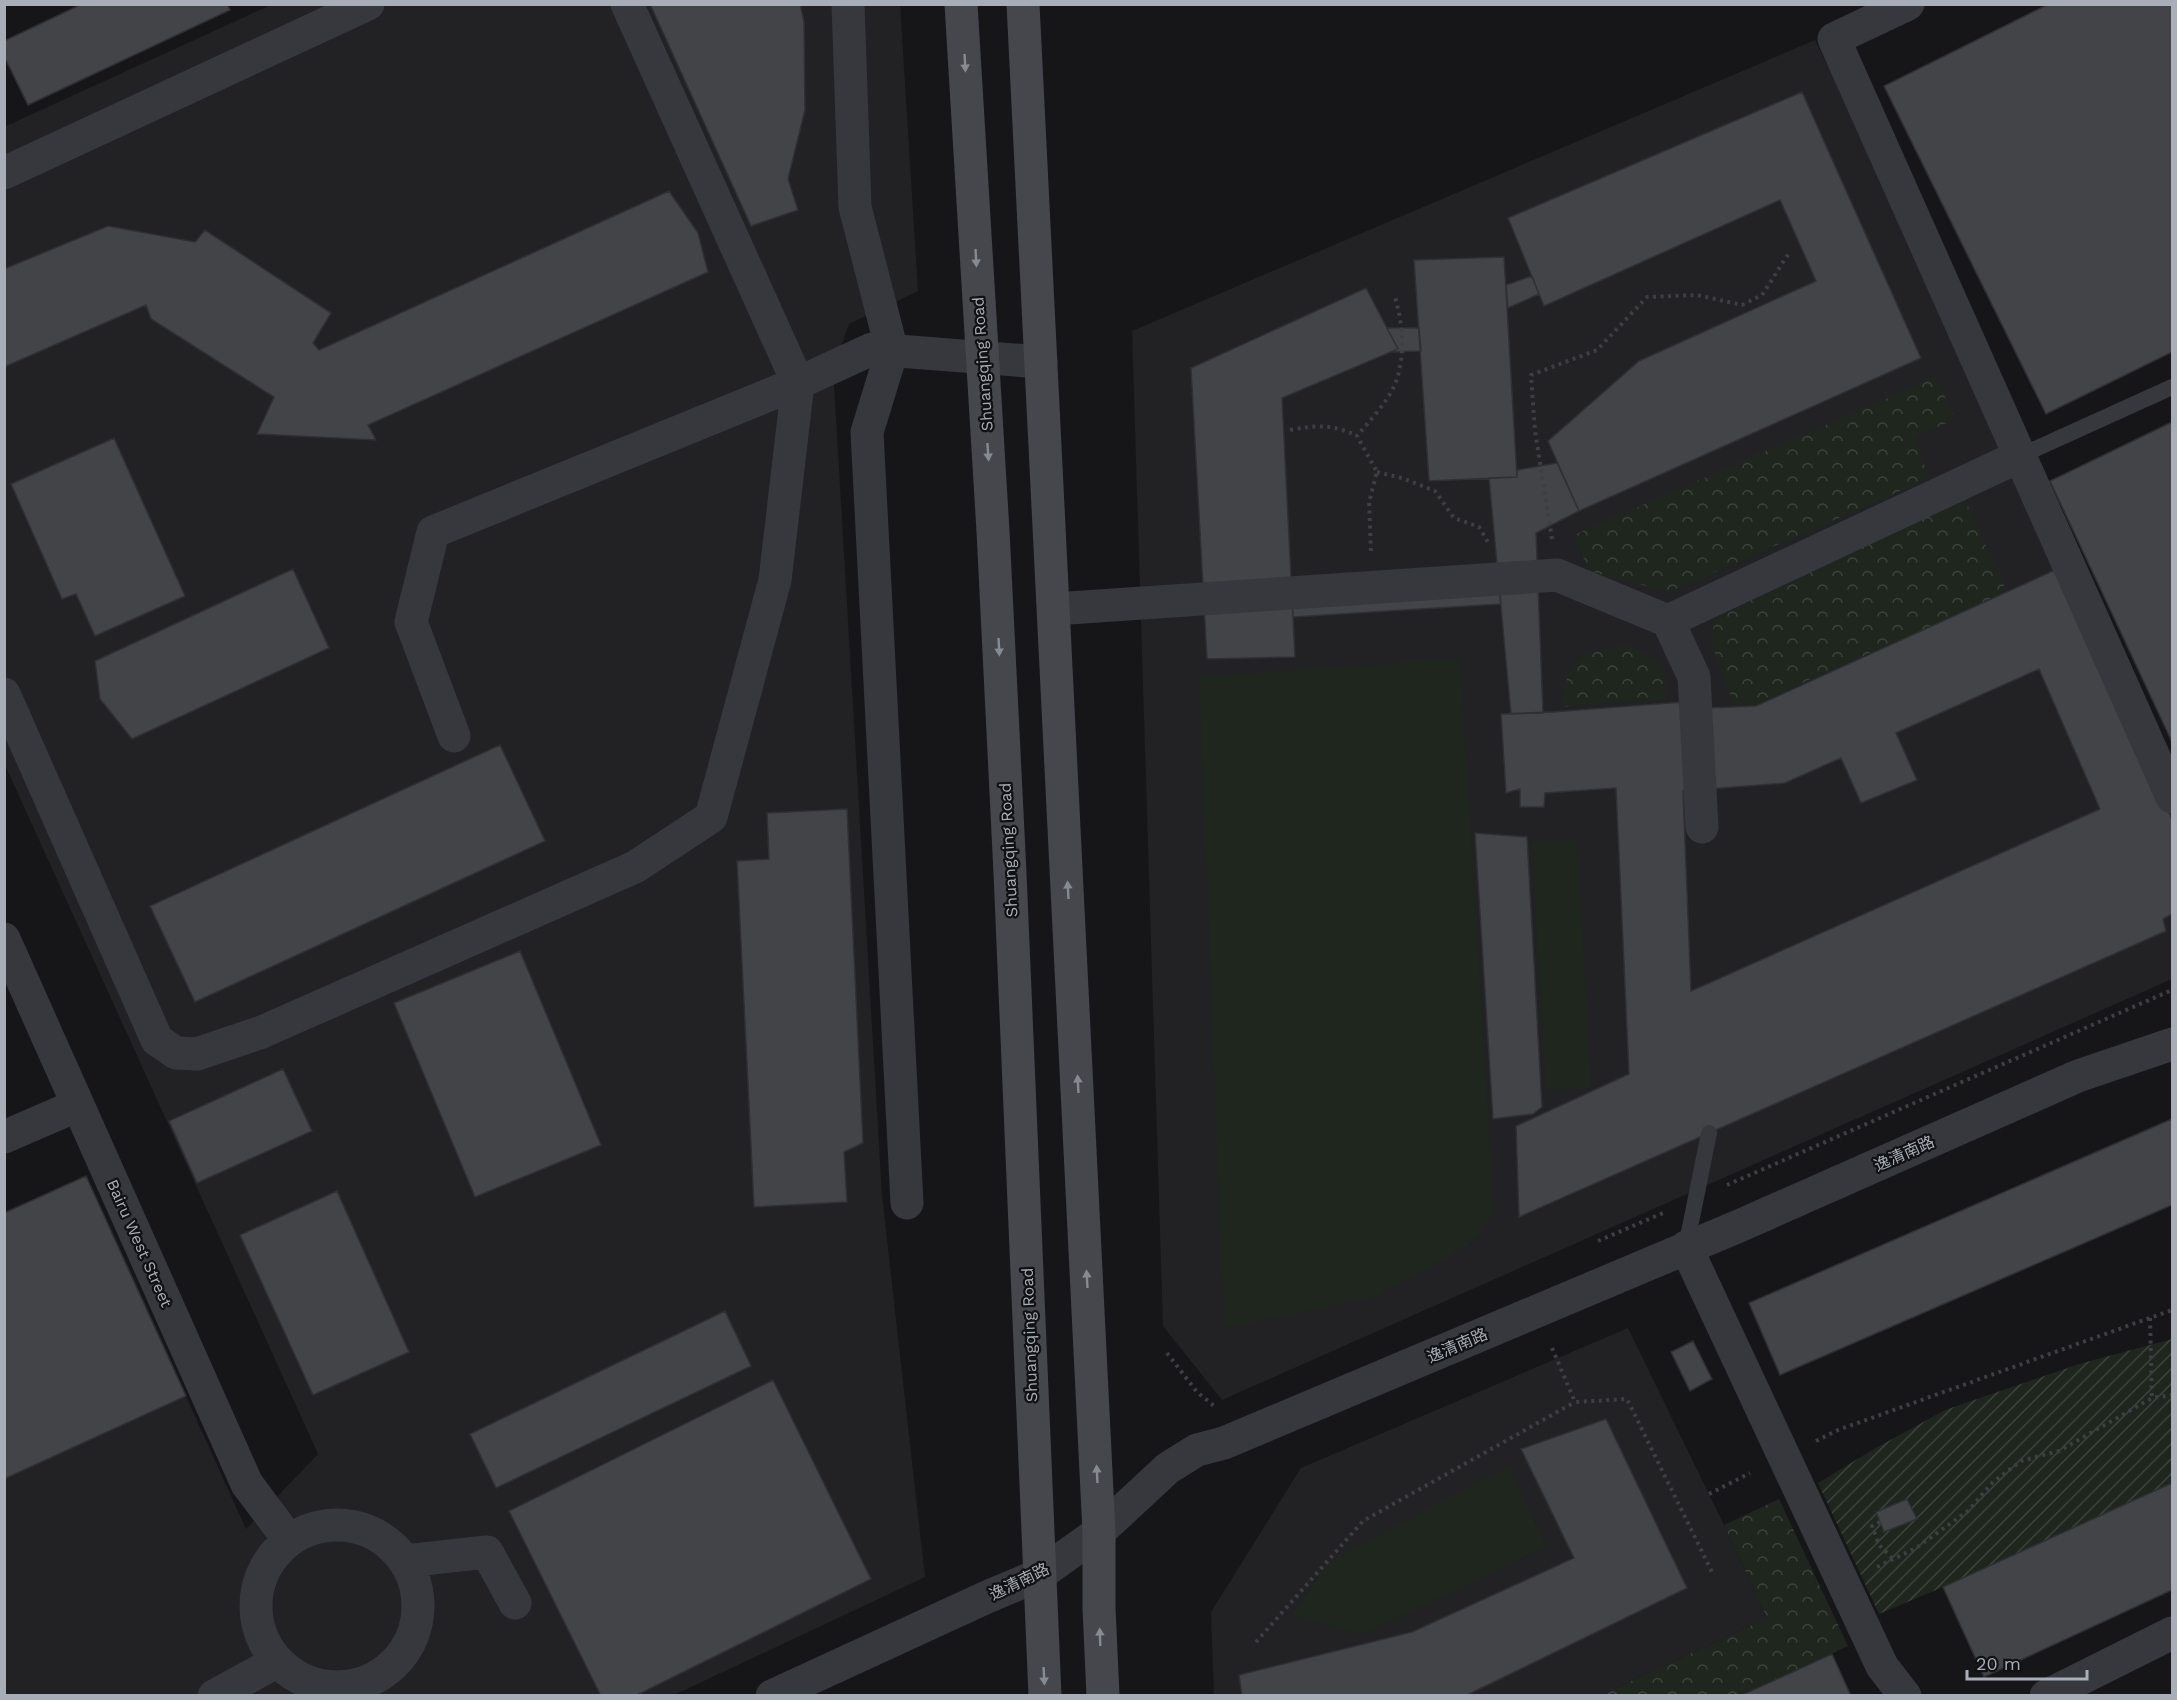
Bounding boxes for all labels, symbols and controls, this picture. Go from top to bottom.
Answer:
one-way arrow [960,53,969,72]
one-way arrow [971,248,980,267]
street label: Shuangqing Road [968,296,997,432]
one-way arrow [983,443,992,462]
one-way arrow [994,637,1003,656]
street label: Shuangqing Road [995,782,1022,918]
one-way arrow [1064,880,1073,899]
one-way arrow [1073,1075,1082,1094]
street label: 逸清南路 [1871,1132,1937,1175]
street label: Bairu West Street [103,1176,176,1310]
street label: Shuangqing Road [1018,1267,1041,1403]
one-way arrow [1083,1270,1092,1289]
street label: 逸清南路 [1424,1324,1490,1367]
one-way arrow [1092,1464,1101,1483]
street label: 逸清南路 [986,1559,1052,1604]
one-way arrow [1096,1628,1105,1647]
scale bar [1967,1643,2087,1681]
text: 20 m [1976,1653,2021,1674]
one-way arrow [1039,1666,1048,1685]

